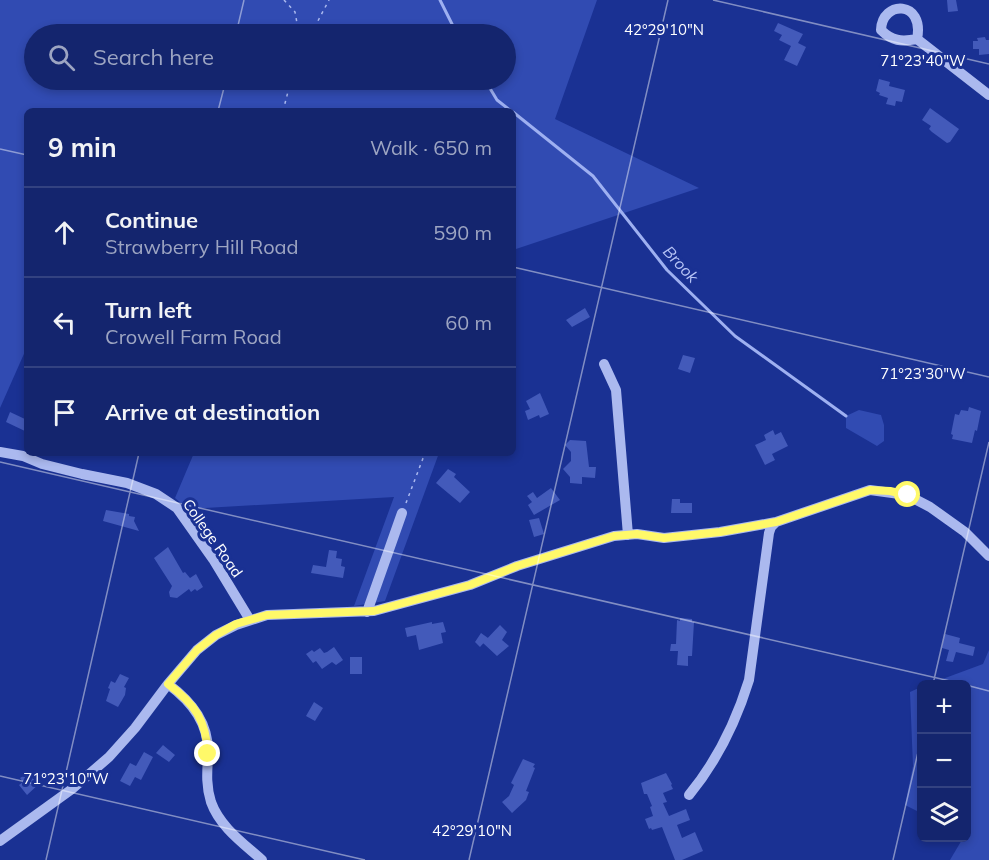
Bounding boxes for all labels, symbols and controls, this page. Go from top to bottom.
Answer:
text: 42°29'10"N [624,20,704,39]
search box [24,24,516,90]
icon: search [45,41,78,74]
text: Search here [93,43,214,71]
text: 71°23'40"W [880,51,966,70]
text: 9 min [48,131,117,164]
text: Walk · 650 m [370,135,492,160]
text: Continue [105,206,198,234]
icon: ahead [48,216,81,249]
text: 590 m [433,220,492,245]
text: Strawberry Hill Road [105,234,299,259]
water label: Brook [659,241,704,287]
text: Turn left [105,296,192,324]
icon: left [48,306,81,339]
text: 60 m [445,310,492,335]
text: Crowell Farm Road [105,324,282,349]
text: 71°23'30"W [880,364,966,383]
icon: arrive [48,396,81,429]
text: Arrive at destination [105,398,320,426]
route start [894,481,920,507]
street label: College Road [179,495,247,581]
map controls [917,680,971,842]
button: + [917,680,971,734]
button: − [917,734,971,788]
route end [194,740,220,766]
text: 71°23'10"W [23,769,109,788]
button: layers [917,788,971,842]
text: 42°29'10"N [432,821,512,840]

